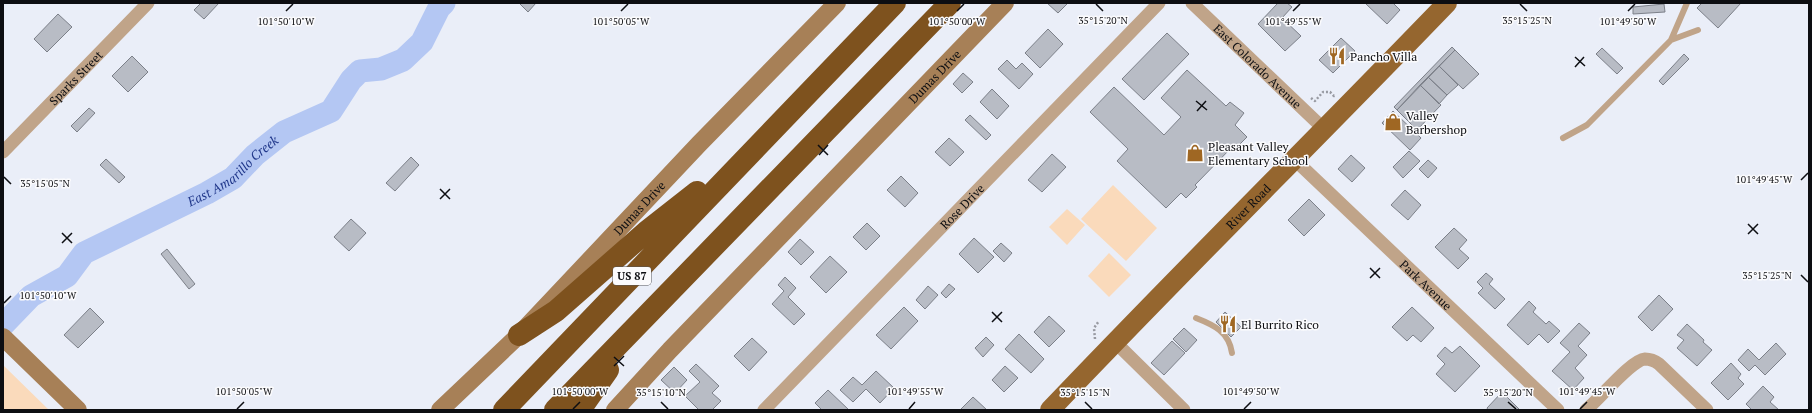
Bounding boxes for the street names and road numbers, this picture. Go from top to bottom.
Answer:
street label: East Colorado Avenue [1211,20,1305,111]
street label: Dumas Drive [905,46,964,106]
street label: Sparks Street [46,47,106,108]
street label: Dumas Drive [610,177,668,238]
street label: River Road [1222,180,1274,232]
street label: Rose Drive [937,181,987,232]
street label: Park Avenue [1397,257,1455,313]
road number: US 87 [613,267,651,285]

